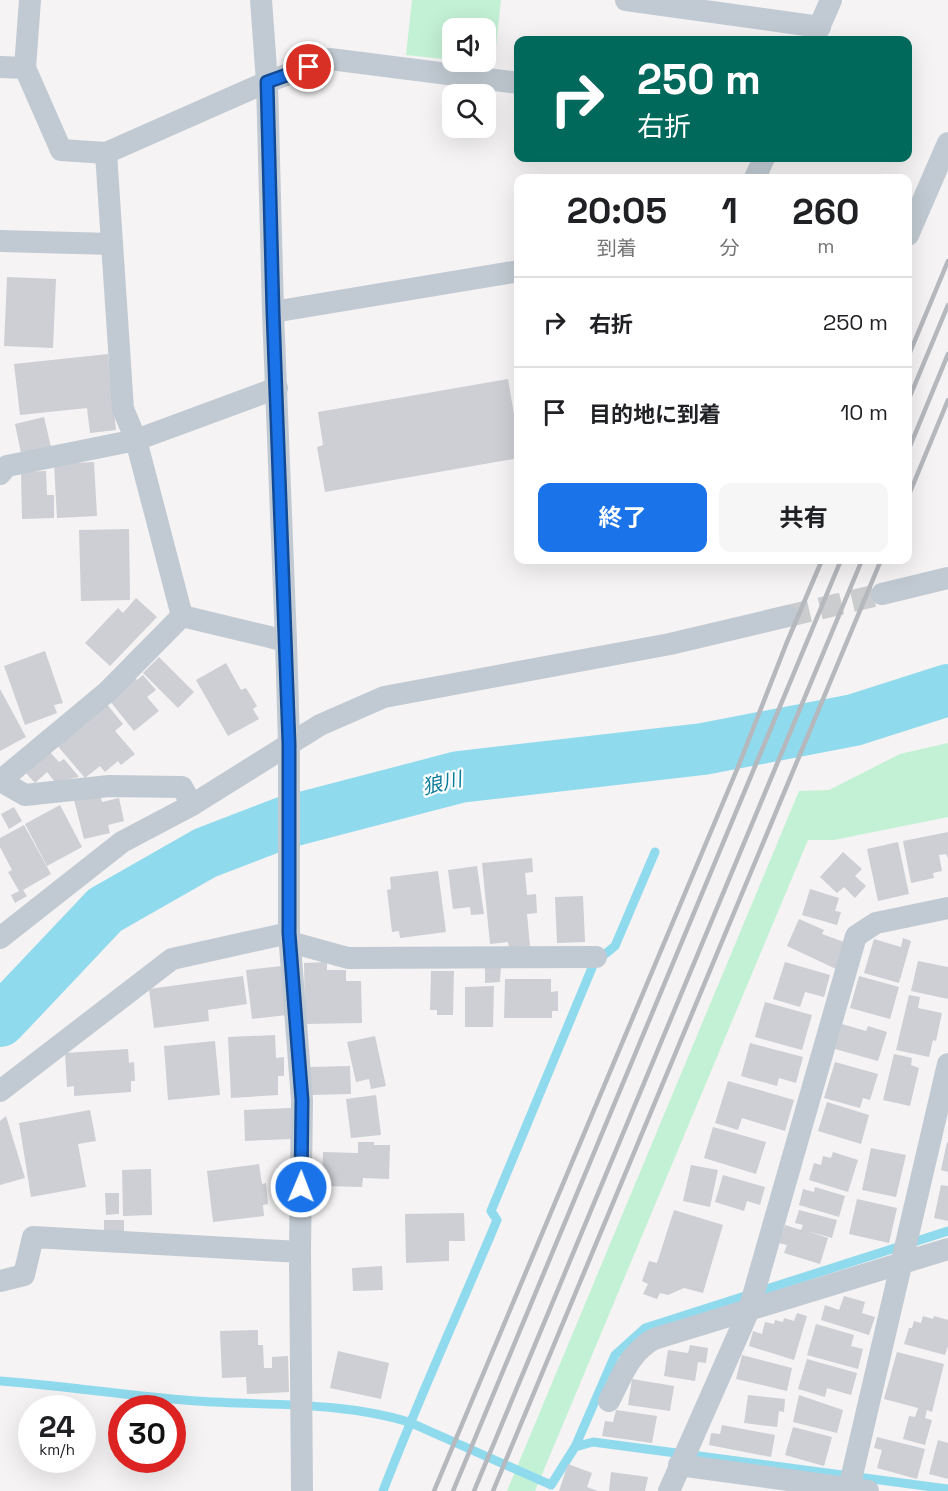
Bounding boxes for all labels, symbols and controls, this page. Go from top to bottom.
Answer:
map controls [442,18,496,138]
button: sound [442,18,496,72]
pin [283,41,334,92]
icon: arrive [292,50,325,83]
text: 250 m [637,53,761,106]
icon: right [538,60,616,138]
button: search [442,84,496,138]
text: 右折 [637,109,691,144]
text: 20:05 [567,188,667,234]
text: 1 [722,188,738,234]
text: 260 [792,189,859,235]
text: m [817,233,834,259]
text: 到着 [597,235,637,261]
text: 分 [720,235,740,261]
icon: right [538,306,571,339]
text: 250 m [823,308,888,336]
text: 右折 [589,310,633,338]
icon: arrive [538,396,571,429]
text: 10 m [840,398,888,426]
text: 目的地に到着 [589,400,721,428]
button: 終了 [538,483,707,552]
button: 共有 [719,483,888,552]
water label: 狼川 [420,765,466,800]
position arrow [269,1155,333,1219]
speed limit sign: 30 [108,1395,186,1473]
text: 24 [39,1407,75,1446]
text: km/h [39,1440,75,1459]

